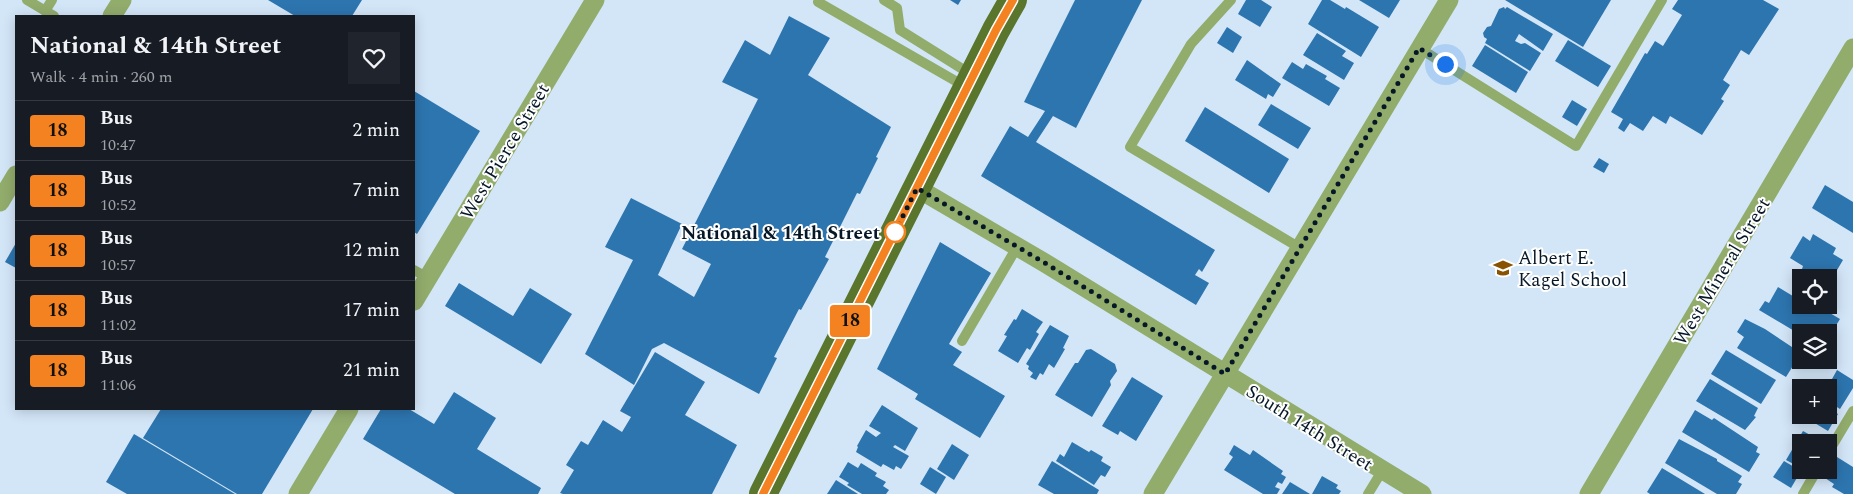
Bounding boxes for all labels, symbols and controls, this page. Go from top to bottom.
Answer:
text: National & 14th Street [30,28,281,64]
button: heart [348,32,400,84]
your location [1433,52,1458,77]
text: Walk · 4 min · 260 m [30,65,173,89]
street label: West Pierce Street [453,78,558,226]
text: Bus [100,104,133,133]
text: 2 min [352,116,400,145]
text: 18 [47,117,68,144]
text: 10:47 [100,133,136,157]
text: Bus [100,164,133,193]
text: 7 min [352,176,400,205]
text: 18 [47,177,68,204]
street label: West Mineral Street [1666,192,1778,351]
text: 10:52 [100,193,136,217]
place label: National & 14th Street [681,219,880,248]
marker: National & 14th Street [884,221,906,243]
text: Bus [100,224,133,253]
text: 12 min [343,236,400,265]
text: 18 [47,237,68,264]
place label: Albert E. Kagel School [1518,244,1627,295]
text: 10:57 [100,253,136,277]
school or university icon: Albert E. Kagel School [1492,257,1514,279]
map controls [1792,269,1837,479]
button: locate [1792,269,1837,314]
text: Bus [100,284,133,313]
text: 17 min [343,296,400,325]
text: 18 [47,297,68,324]
line badge: 18 [828,305,872,337]
text: 18 [840,307,860,334]
text: 11:02 [100,313,136,337]
button: layers [1792,324,1837,369]
text: Bus [100,344,133,373]
text: 21 min [343,356,400,385]
text: 18 [47,357,68,384]
text: 11:06 [100,373,136,397]
street label: South 14th Street [1240,377,1379,479]
button: + [1792,379,1837,424]
button: − [1792,434,1837,479]

